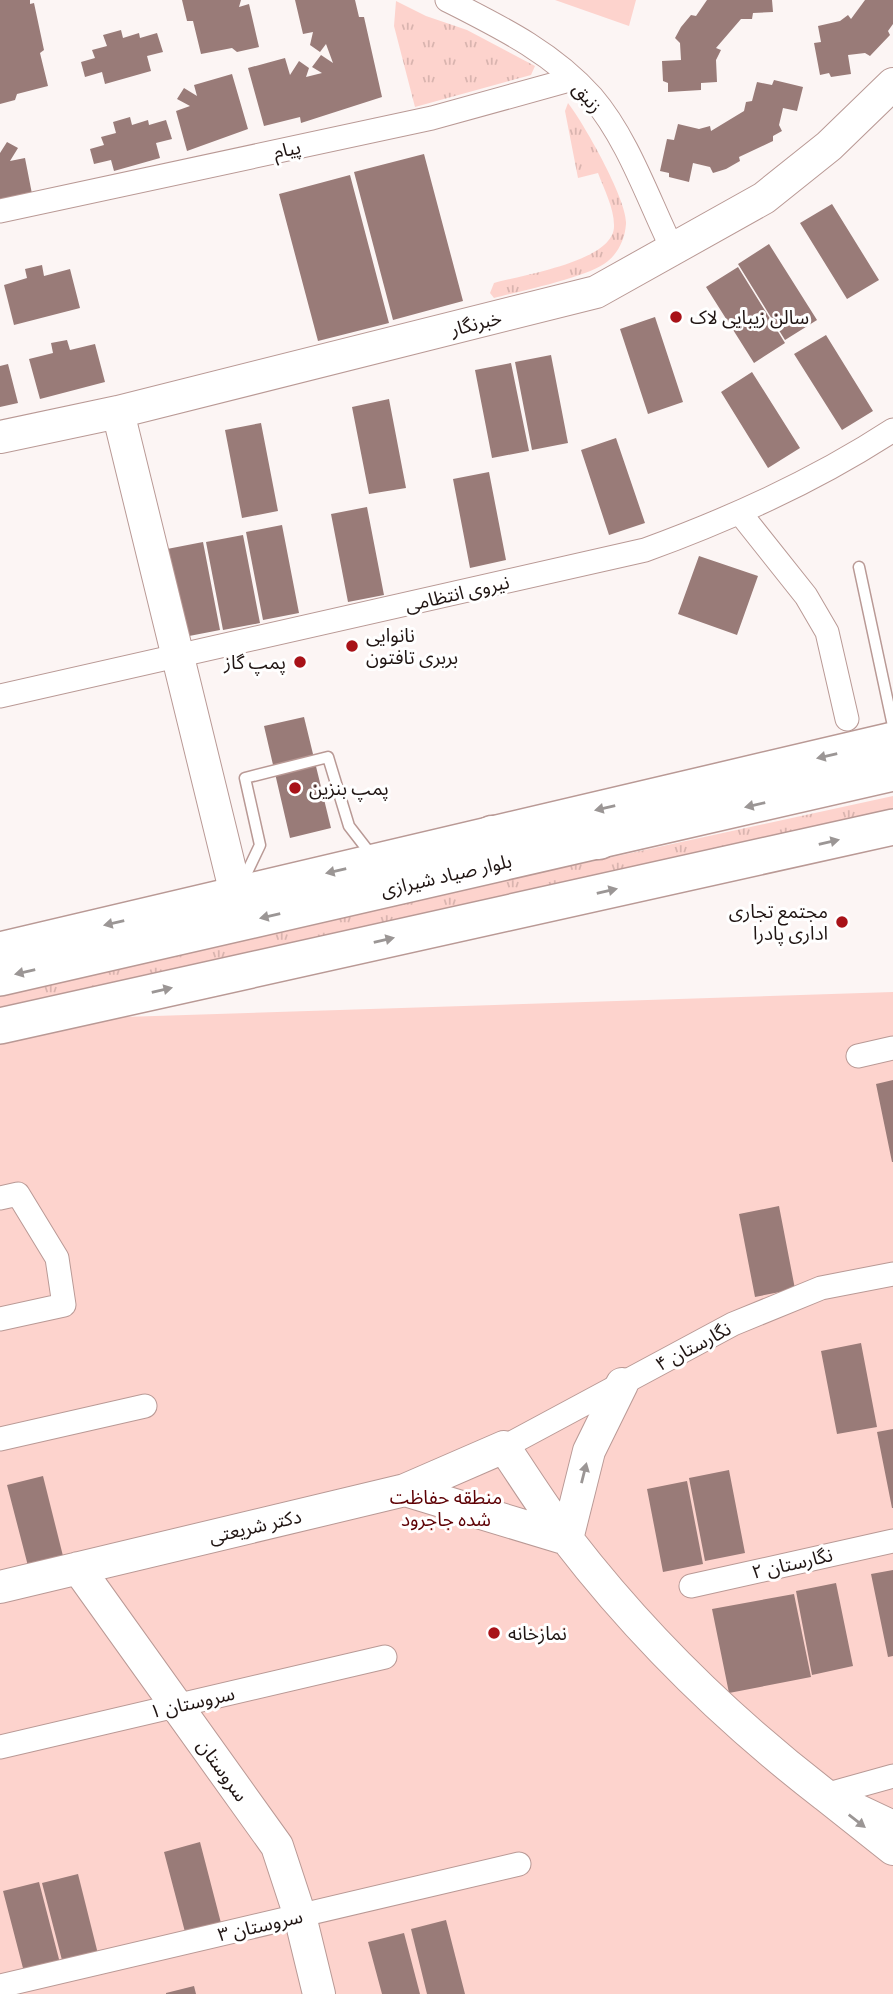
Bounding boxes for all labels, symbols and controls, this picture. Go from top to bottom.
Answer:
street label: زنبق [568,76,608,118]
street label: پیام [271,134,304,167]
street label: خبرنگار [447,305,504,341]
place label: سالن زیبایی لاک [690,305,809,329]
marker: سالن زیبایی لاک [668,309,684,325]
street label: نیروی انتظامی [402,569,512,617]
place label: نانوایی بربری تافتون [366,623,458,669]
marker: نانوایی بربری تافتون [344,638,360,654]
place label: پمپ گاز [223,650,286,676]
marker: پمپ گاز [292,654,308,670]
one-way arrow [815,751,837,762]
place label: پمپ بنزین [309,776,389,802]
marker: پمپ بنزین [287,780,303,796]
one-way arrow [744,799,766,810]
one-way arrow [594,803,616,814]
one-way arrow [818,836,840,847]
street label: بلوار صیاد شیرازی [378,848,514,902]
one-way arrow [325,866,347,877]
one-way arrow [596,885,618,896]
place label: مجتمع تجاری اداری پادرا [729,899,828,946]
one-way arrow [259,910,281,921]
marker: مجتمع تجاری اداری پادرا [834,914,850,930]
one-way arrow [103,918,125,929]
one-way arrow [373,935,395,946]
one-way arrow [14,967,36,978]
one-way arrow [151,984,173,995]
street label: نگارستان ۴ [651,1316,735,1376]
one-way arrow [579,1462,590,1484]
park label: منطقه حفاظت شده جاجرود [390,1485,502,1531]
street label: دکتر شریعتی [206,1504,304,1548]
street label: نگارستان ۲ [749,1542,835,1584]
place label: نمازخانه [508,1621,567,1645]
marker: نمازخانه [486,1625,502,1641]
street label: سروستان ۱ [147,1681,237,1723]
street label: سروستان [192,1734,254,1806]
one-way arrow [849,1813,866,1828]
street label: سروستان ۳ [215,1904,305,1946]

